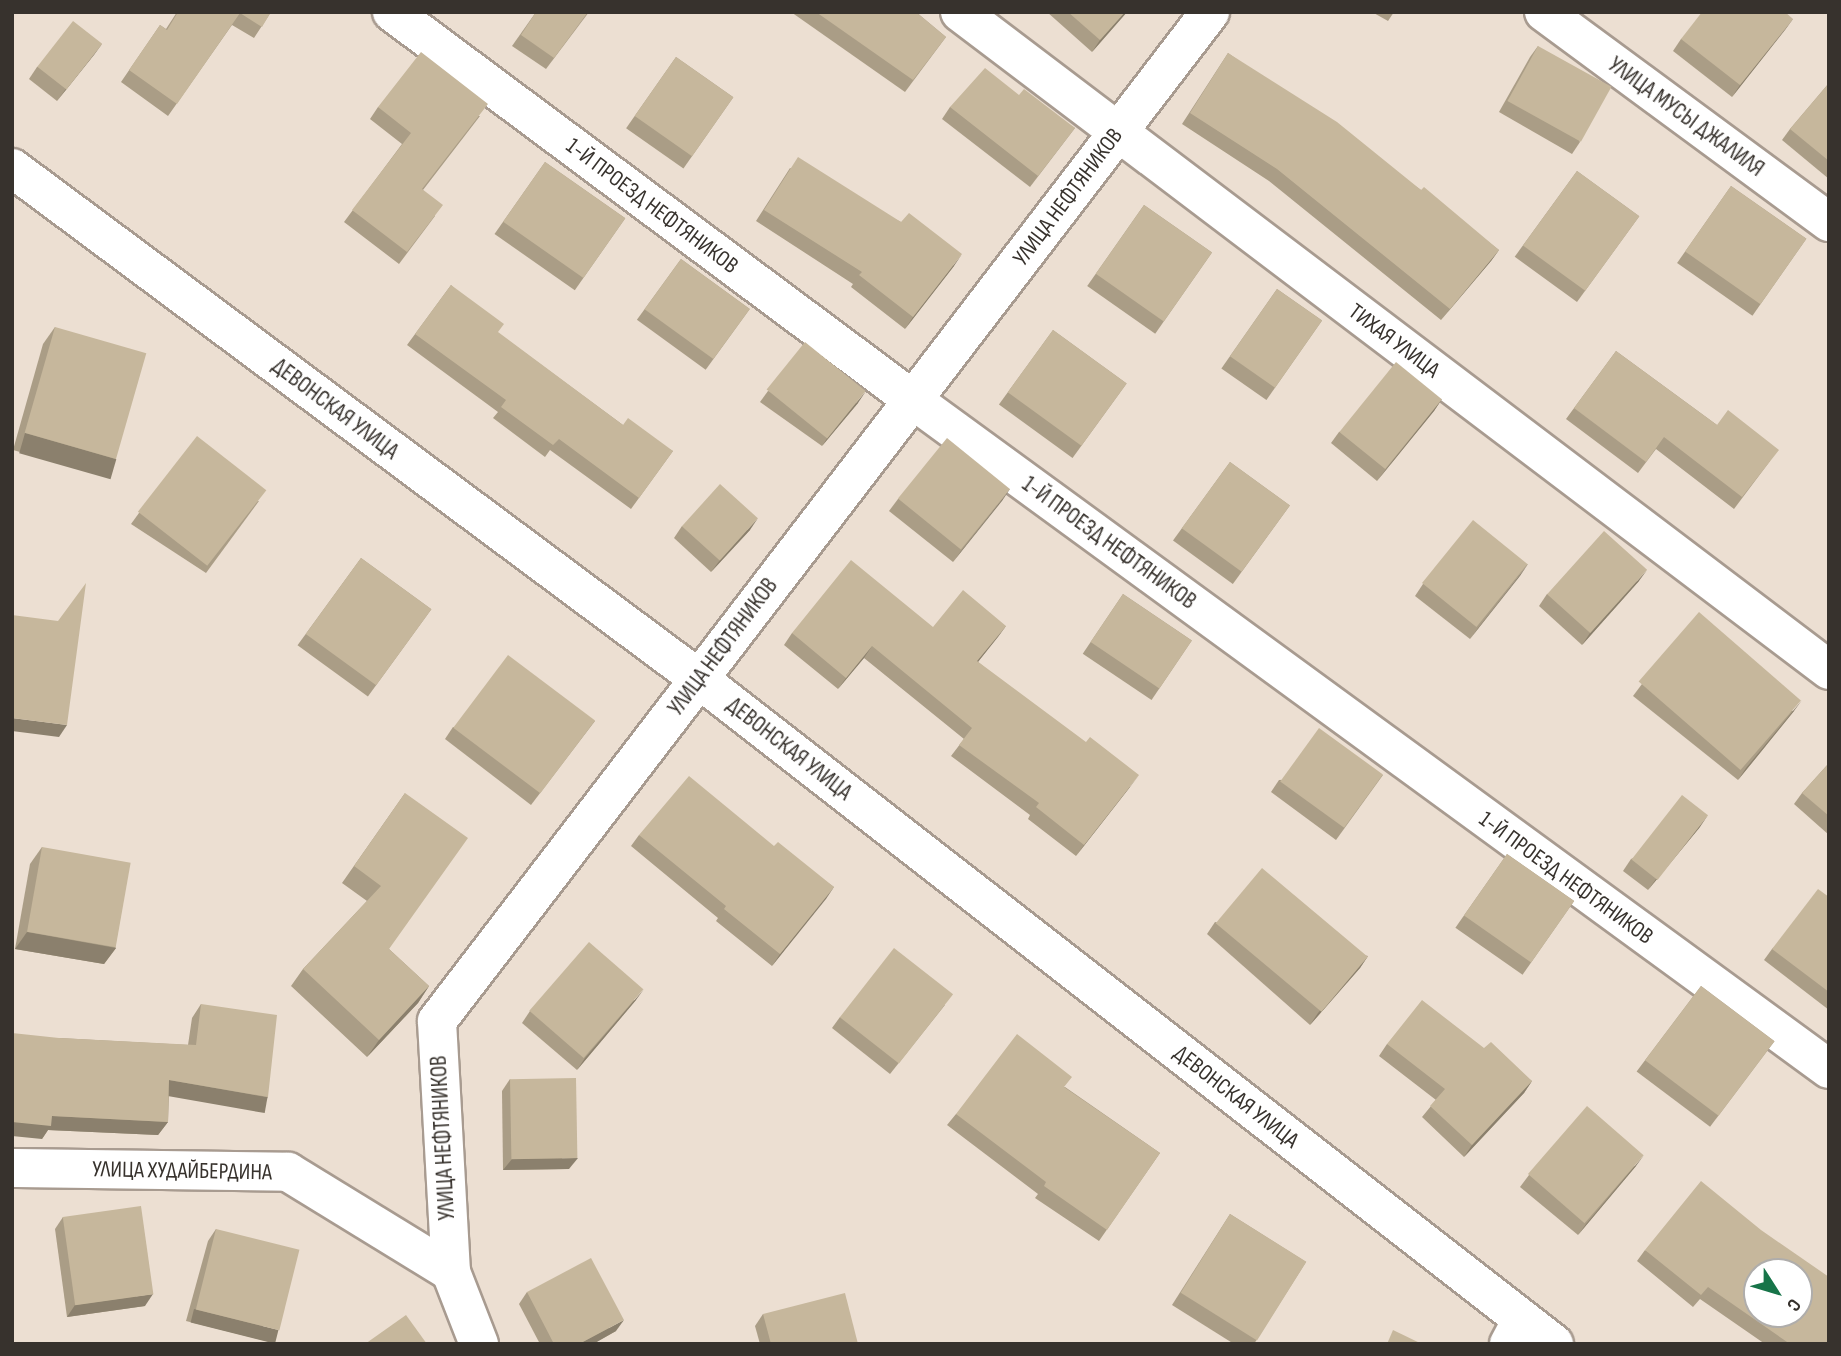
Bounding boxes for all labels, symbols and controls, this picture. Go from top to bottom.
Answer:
street label: УЛИЦА МУСЫ ДЖАЛИЛЯ [1603,51,1769,183]
street label: УЛИЦА НЕФТЯНИКОВ [1007,123,1129,271]
street label: 1-Й ПРОЕЗД НЕФТЯНИКОВ [561,132,743,280]
street label: ТИХАЯ УЛИЦА [1343,298,1445,384]
street label: ДЕВОНСКАЯ УЛИЦА [266,352,404,466]
street label: 1-Й ПРОЕЗД НЕФТЯНИКОВ [1017,471,1201,615]
street label: УЛИЦА НЕФТЯНИКОВ [662,573,784,721]
street label: ДЕВОНСКАЯ УЛИЦА [721,692,857,806]
street label: 1-Й ПРОЕЗД НЕФТЯНИКОВ [1474,806,1658,950]
street label: ДЕВОНСКАЯ УЛИЦА [1168,1040,1304,1154]
street label: УЛИЦА НЕФТЯНИКОВ [425,1055,461,1221]
street label: УЛИЦА ХУДАЙБЕРДИНА [92,1156,272,1186]
north arrow [1743,1258,1813,1328]
text: С [1781,1294,1806,1316]

